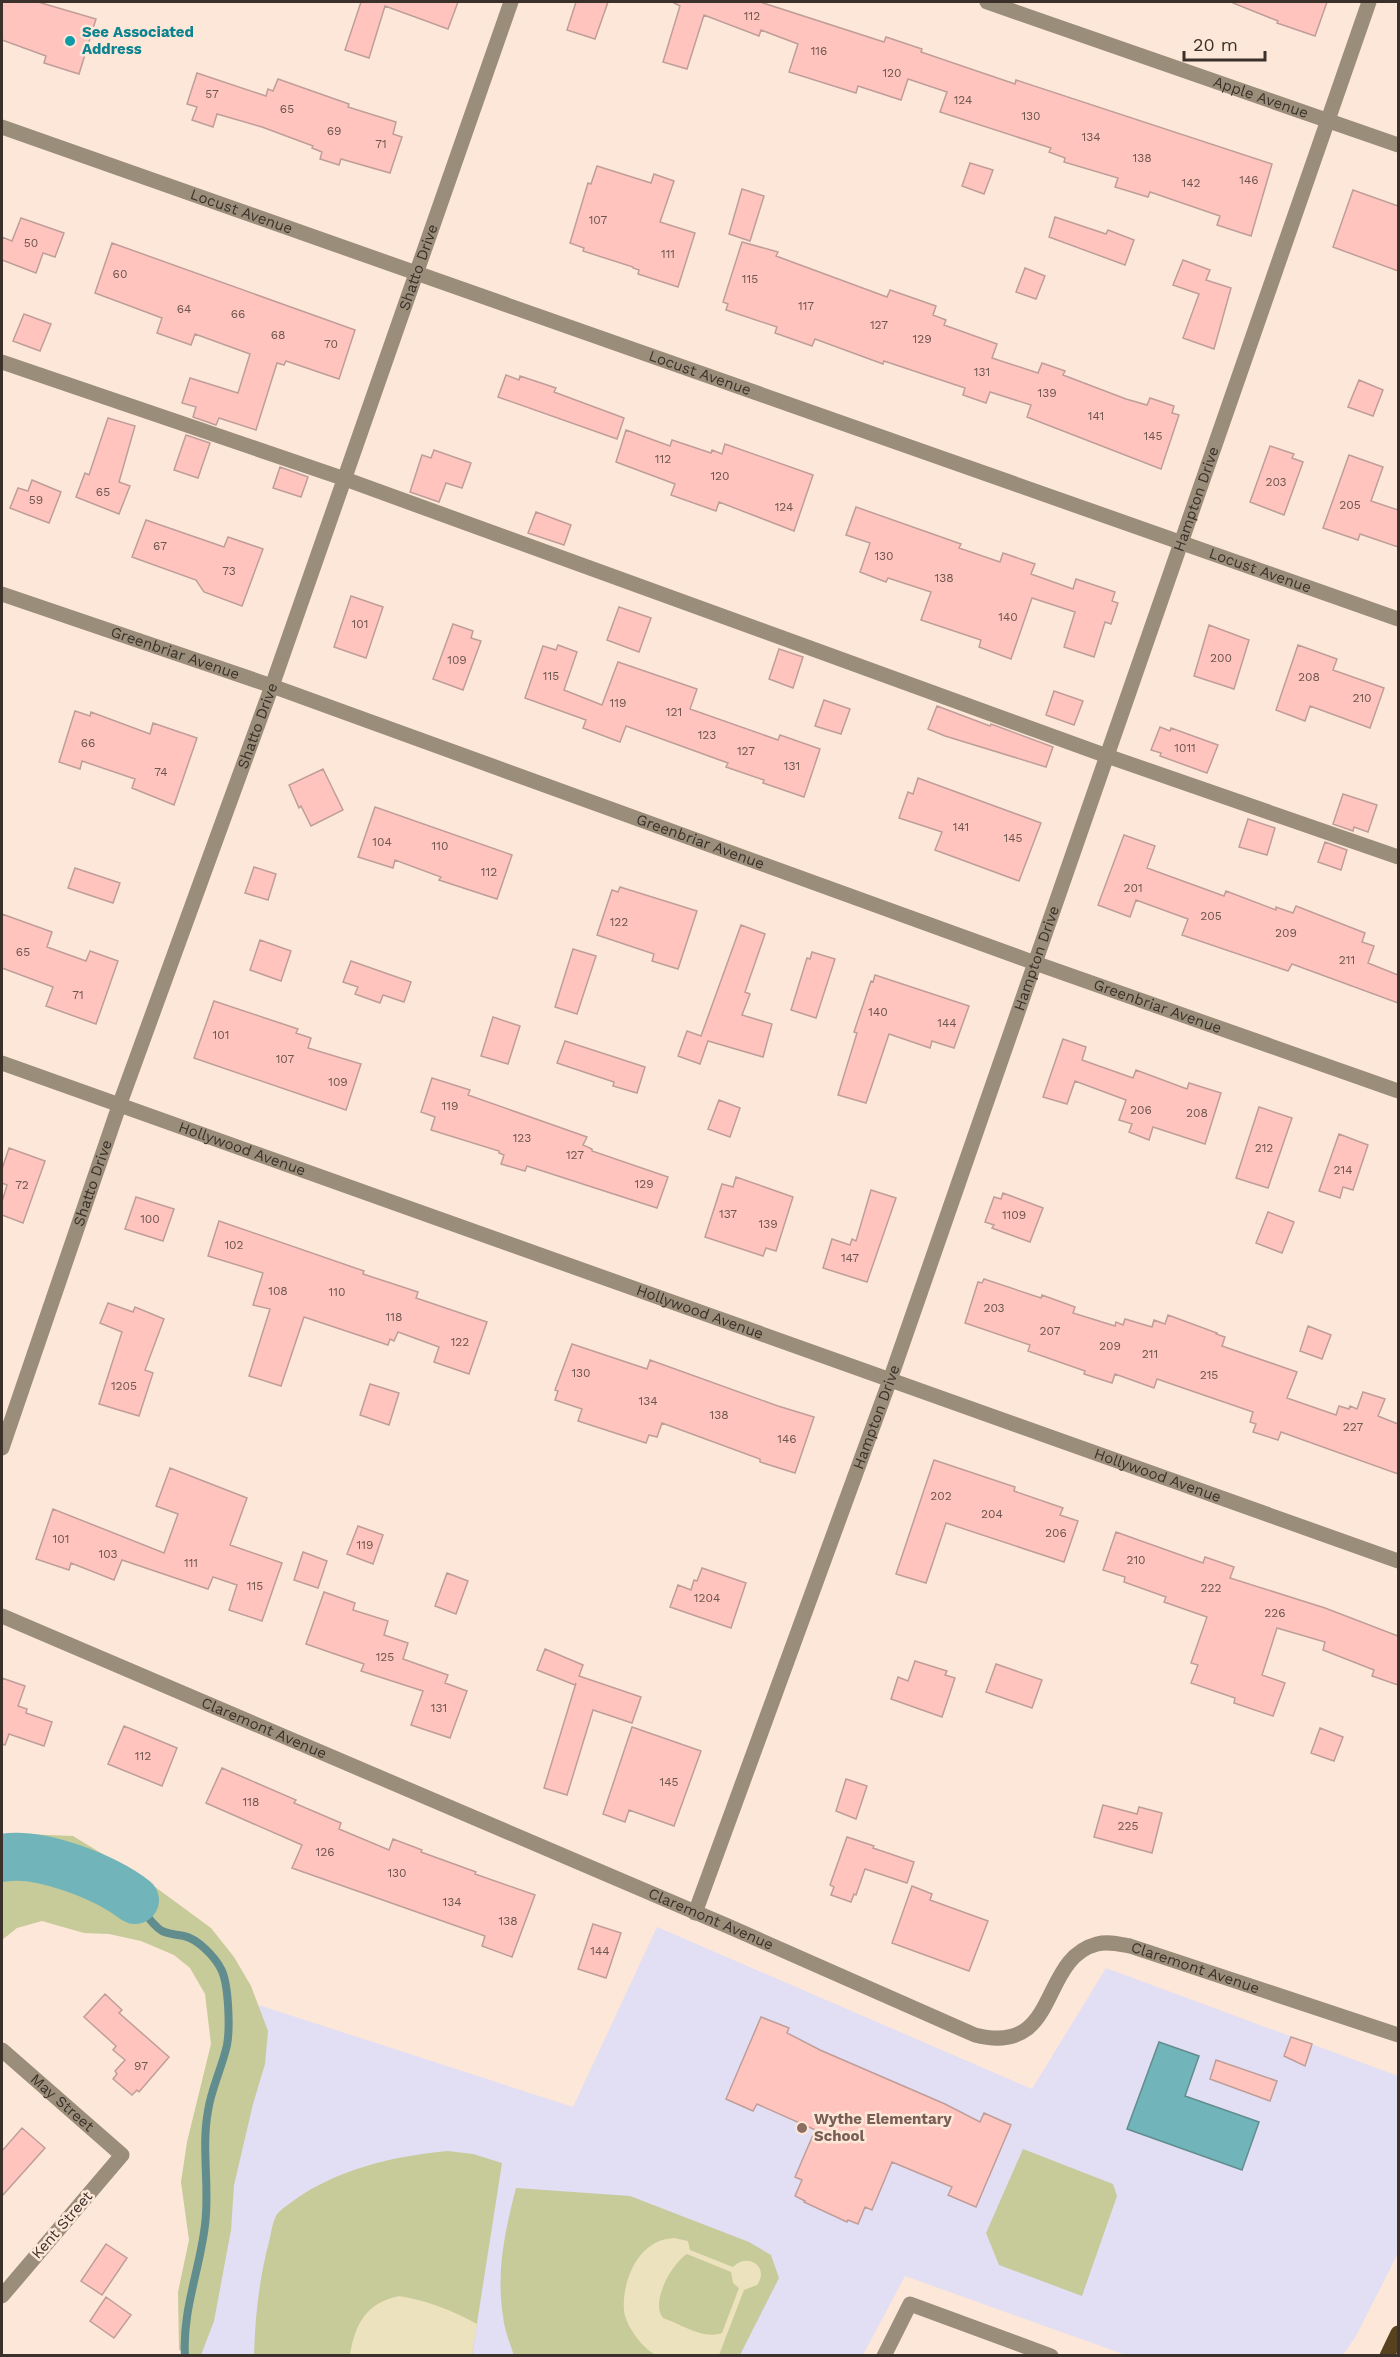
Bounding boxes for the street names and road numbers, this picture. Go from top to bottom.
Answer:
street label: Apple Avenue [1211,72,1311,122]
street label: Locust Avenue [188,185,295,238]
street label: Shatto Drive [395,222,442,313]
street label: Locust Avenue [646,347,753,399]
street label: Hampton Drive [1170,444,1223,554]
street label: Locust Avenue [1207,544,1314,597]
street label: Greenbriar Avenue [109,623,242,683]
street label: Shatto Drive [234,680,281,771]
street label: Greenbriar Avenue [634,810,767,873]
street label: Hampton Drive [1010,903,1063,1013]
street label: Greenbriar Avenue [1091,975,1224,1037]
street label: Hollywood Avenue [176,1118,308,1180]
street label: Shatto Drive [70,1137,116,1229]
street label: Hollywood Avenue [634,1281,766,1343]
street label: Hampton Drive [849,1362,904,1472]
street label: Hollywood Avenue [1092,1444,1224,1506]
street label: Claremont Avenue [199,1693,329,1763]
street label: Claremont Avenue [646,1884,776,1954]
street label: Claremont Avenue [1129,1938,1262,1997]
street label: May Street [27,2070,98,2136]
street label: Kent Street [28,2187,97,2262]

